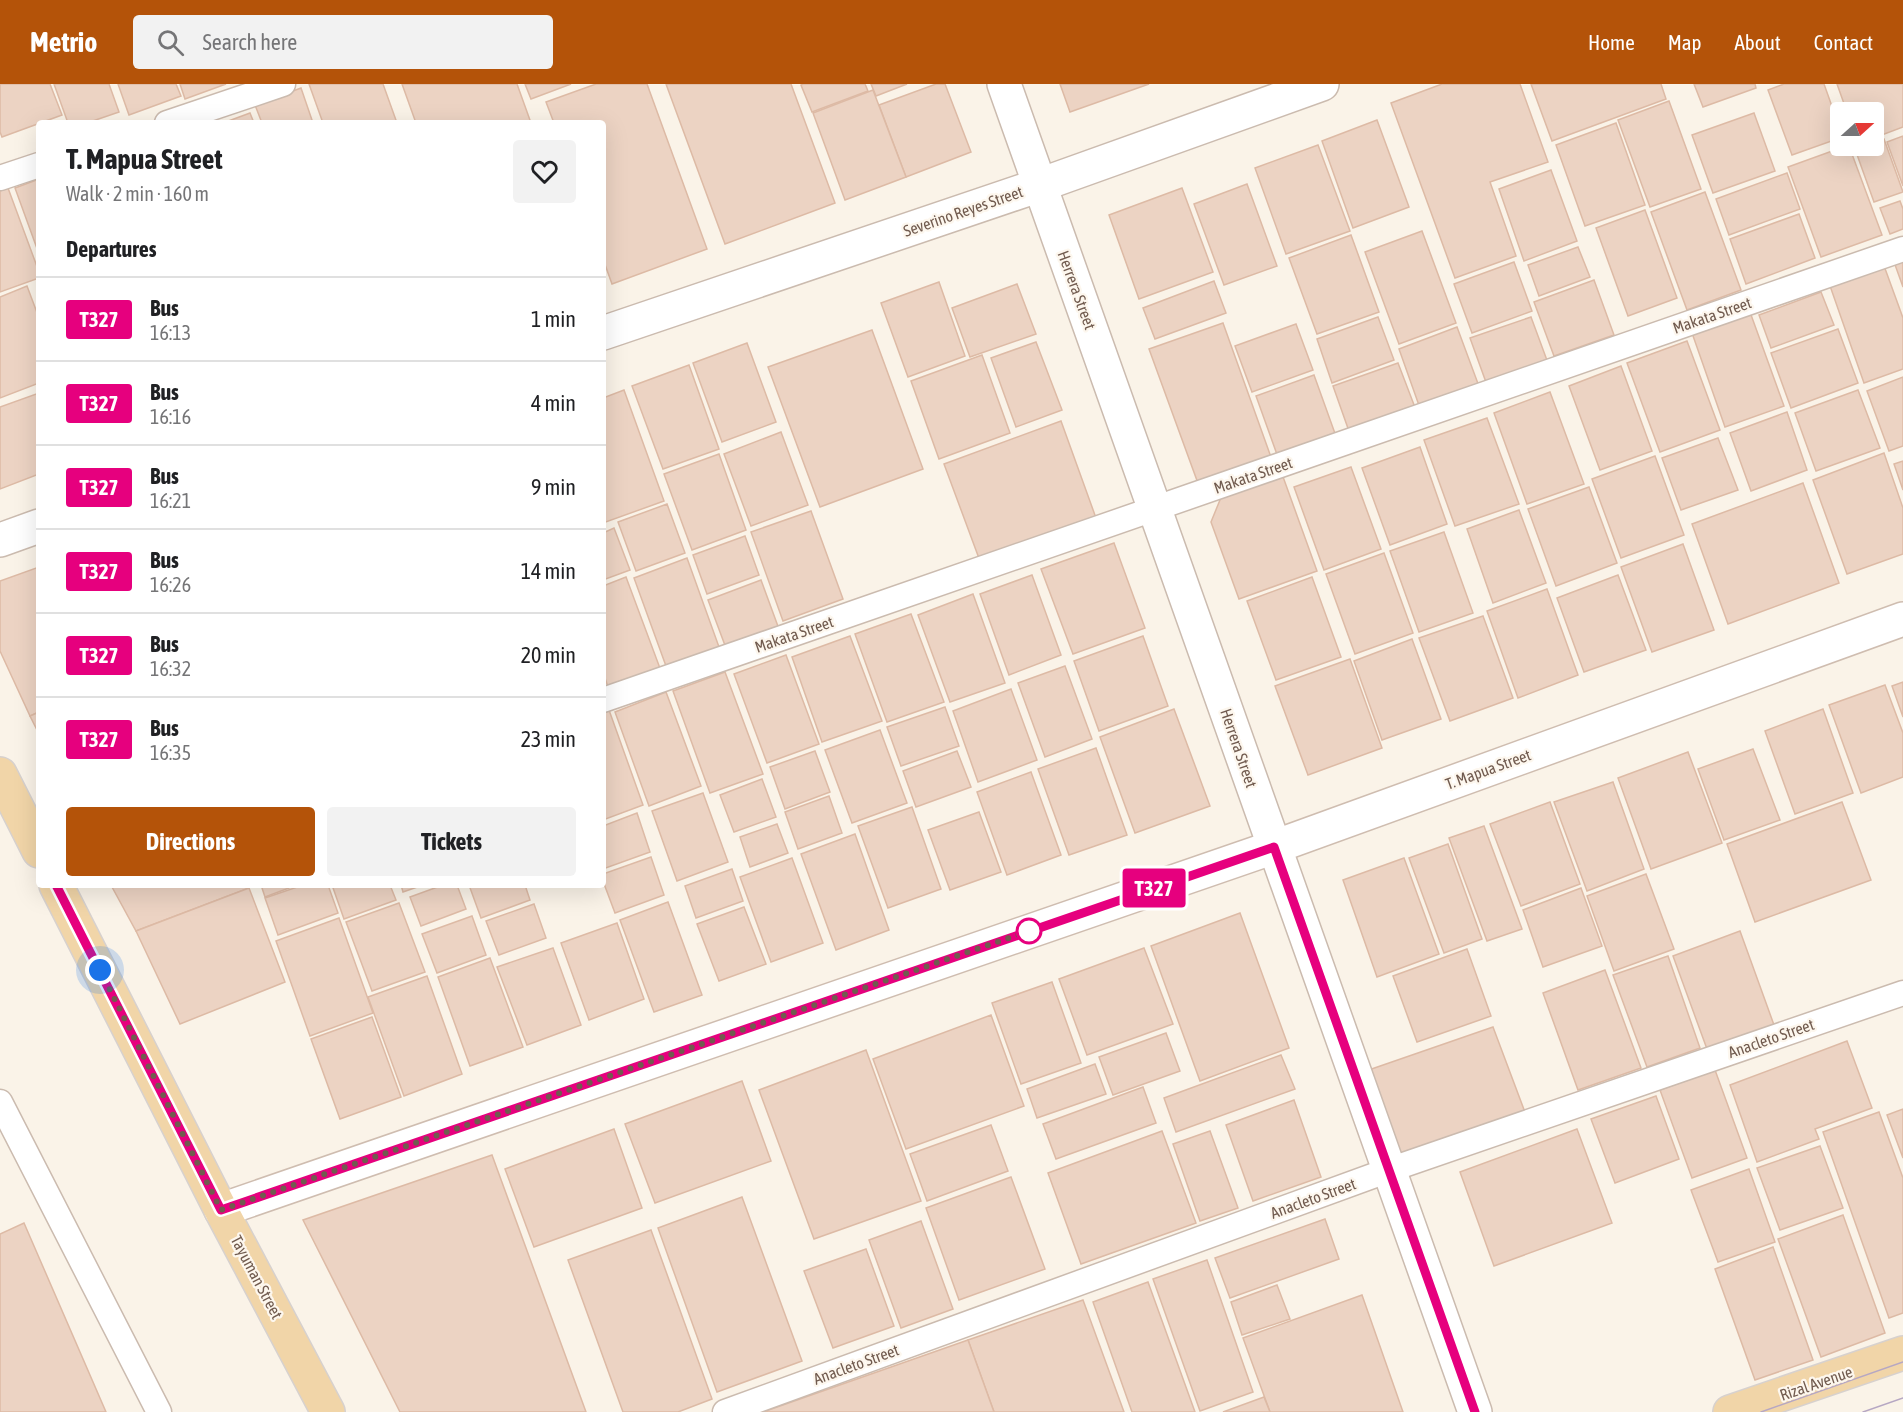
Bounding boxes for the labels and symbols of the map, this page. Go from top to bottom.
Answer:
north arrow [1830,102,1884,156]
street label: Severino Reyes Street [901,182,1026,241]
street label: Herrera Street [1054,248,1100,332]
street label: Makata Street [1670,293,1754,337]
street label: Makata Street [1211,453,1295,497]
street label: Makata Street [752,612,836,656]
street label: Herrera Street [1217,706,1261,790]
street label: T. Mapua Street [1443,745,1534,794]
line badge: T327 [1112,868,1196,908]
unlabelled marker [1016,918,1042,944]
your location [85,955,115,985]
street label: Anacleto Street [1726,1015,1817,1061]
street label: Anacleto Street [1268,1174,1359,1222]
street label: Tayuman Street [227,1232,287,1323]
street label: Anacleto Street [811,1340,902,1388]
street label: Rizal Avenue [1777,1362,1855,1404]

